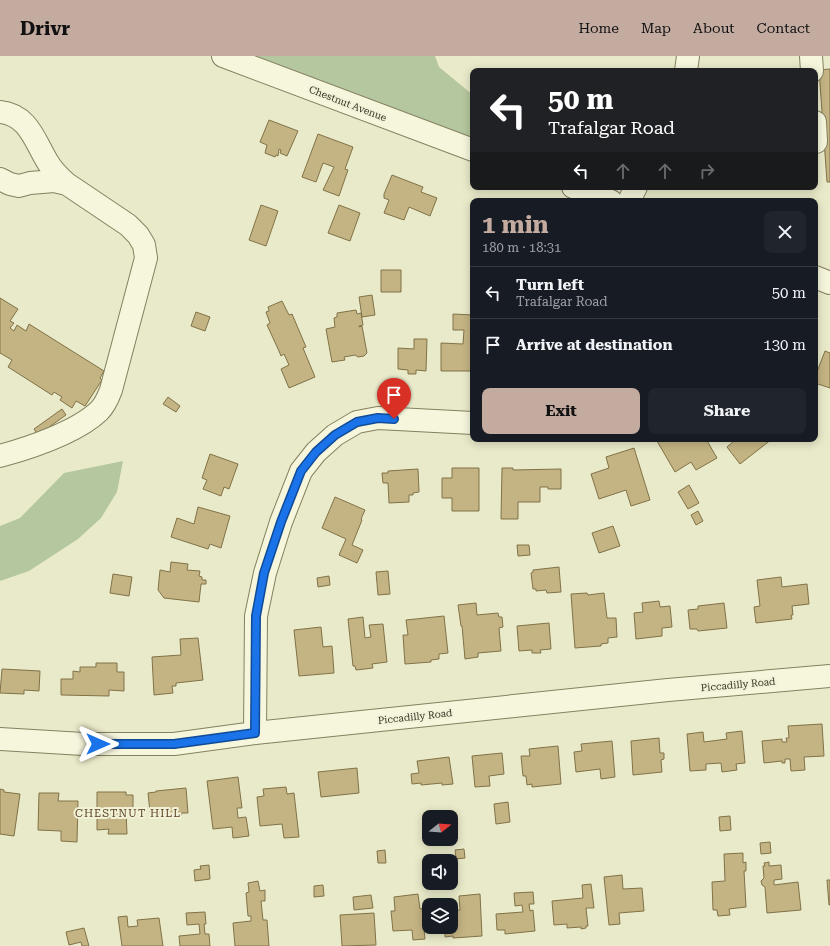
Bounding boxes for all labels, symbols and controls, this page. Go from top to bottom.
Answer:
text: Drivr [20,17,70,40]
text: Home [578,20,619,36]
text: Map [641,20,671,36]
text: About [693,20,735,36]
text: Contact [757,20,810,36]
text: 50 m [548,83,613,116]
street label: Chestnut Avenue [307,84,389,124]
icon: left [482,84,534,136]
text: Trafalgar Road [548,117,675,138]
icon: left [570,160,592,182]
icon: ahead [612,160,634,182]
icon: ahead [654,160,676,182]
icon: right [696,160,718,182]
text: 1 min [482,211,549,239]
button: close [764,211,806,253]
text: 180 m · 18:31 [482,240,561,255]
text: Turn left [516,276,584,294]
icon: left [482,282,504,304]
text: 50 m [772,284,806,302]
text: Trafalgar Road [516,294,608,309]
icon: arrive [482,334,504,356]
text: Arrive at destination [516,336,672,354]
text: 130 m [763,336,806,354]
pin [377,378,411,419]
icon: arrive [383,384,405,406]
button: Exit [482,388,640,434]
button: Share [648,388,806,434]
street label: Piccadilly Road [700,676,776,693]
street label: Piccadilly Road [377,707,453,726]
position arrow [77,723,119,765]
district label: CHESTNUT HILL [75,807,181,820]
north arrow [422,810,458,846]
map controls [422,810,458,934]
button: sound [422,854,458,890]
button: layers [422,898,458,934]

